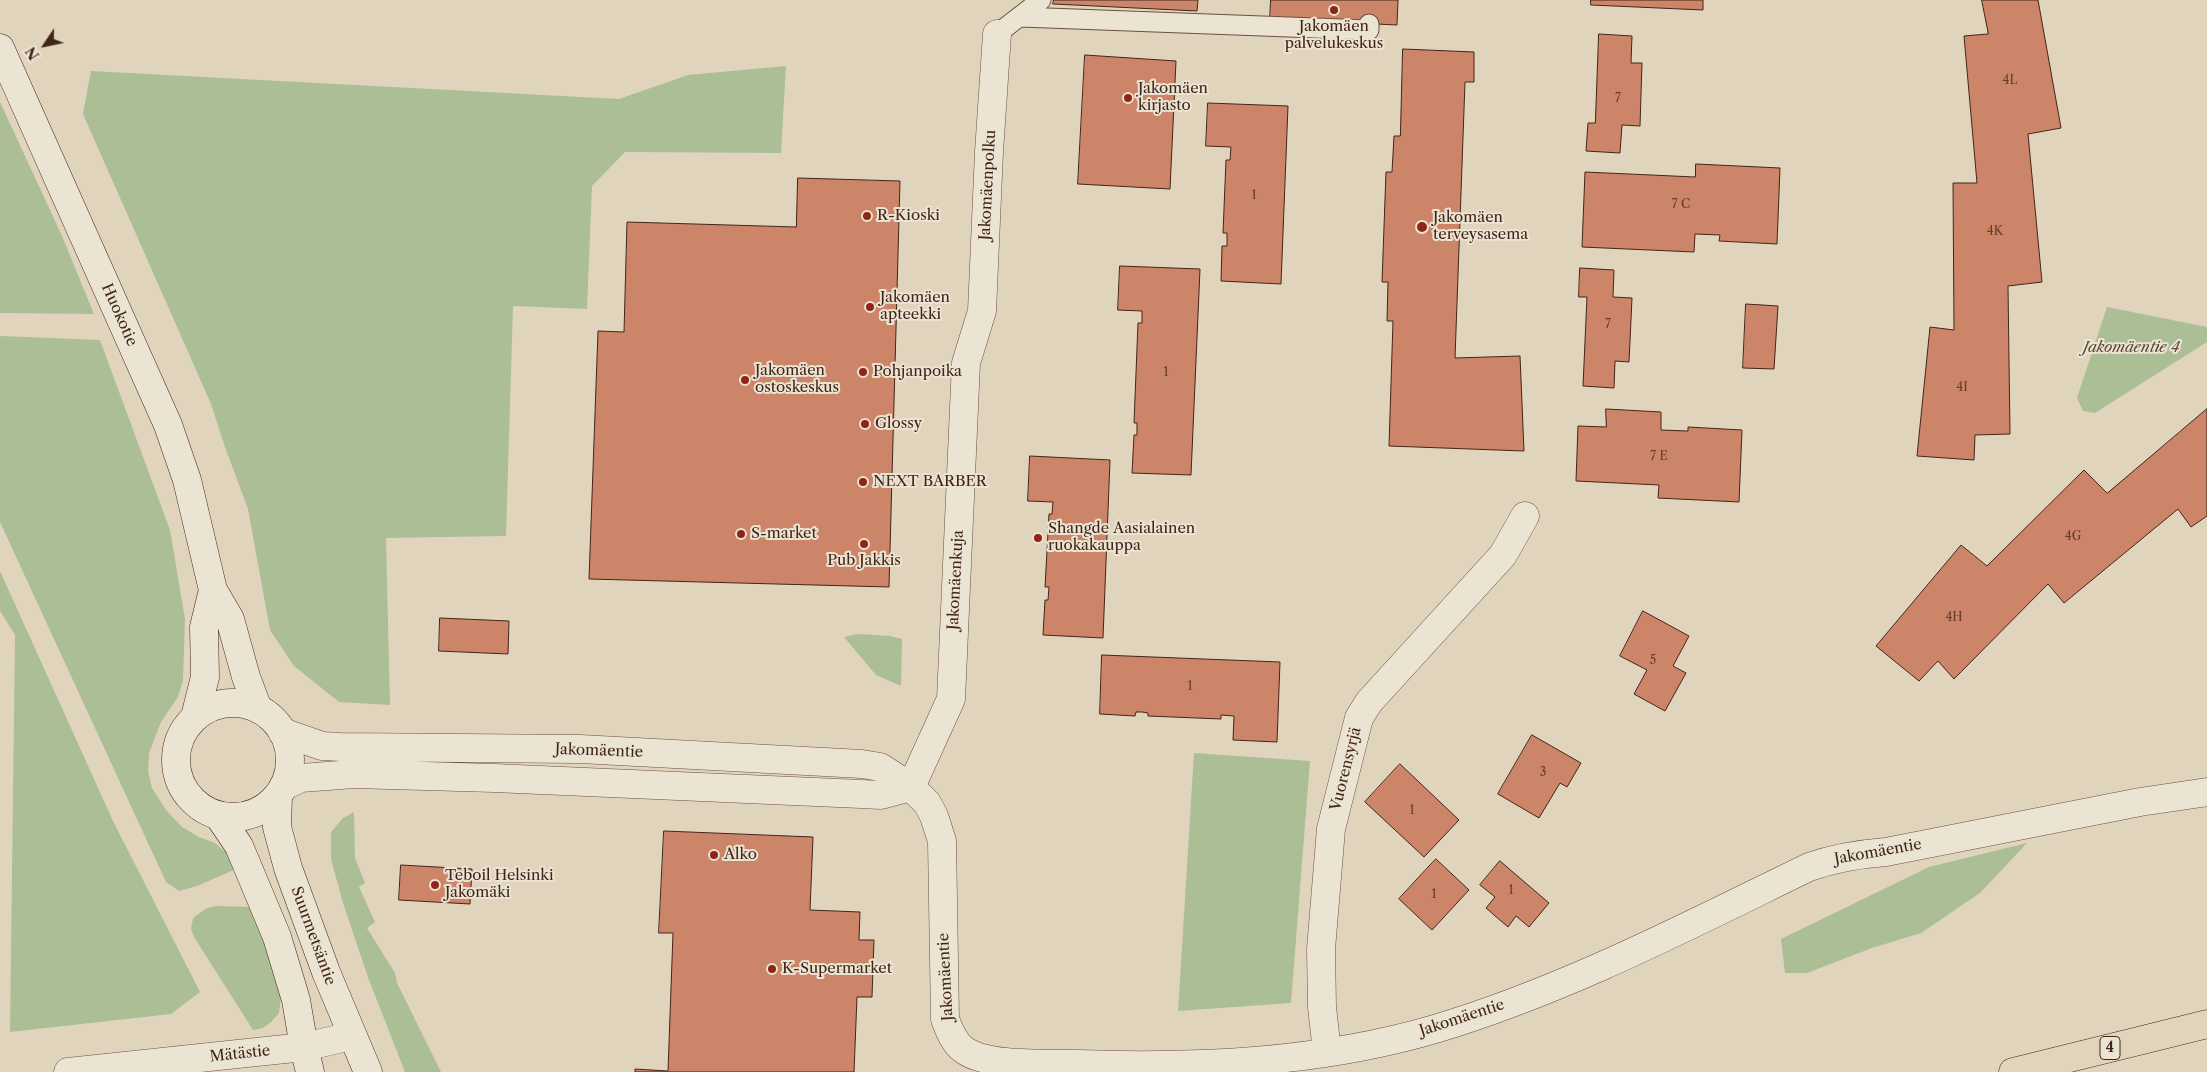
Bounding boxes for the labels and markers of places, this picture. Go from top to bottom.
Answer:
marker: Jakomäen palvelukeskus [1328,4,1340,16]
place label: Jakomäen palvelukeskus [1285,18,1383,53]
place label: Jakomäen kirjasto [1138,80,1208,115]
marker: Jakomäen kirjasto [1122,92,1134,104]
place label: R-Kioski [877,207,940,225]
place label: Jakomäen terveysasema [1433,209,1528,244]
marker: R-Kioski [861,210,873,222]
marker: Jakomäen terveysasema [1415,220,1429,234]
place label: Jakomäen apteekki [880,289,950,324]
marker: Jakomäen apteekki [864,301,876,313]
place label: Jakomäen ostoskeskus [755,362,839,397]
place label: Pohjanpoika [873,363,962,381]
marker: Pohjanpoika [857,366,869,378]
marker: Jakomäen ostoskeskus [739,374,751,386]
place label: Glossy [875,415,922,433]
marker: Glossy [859,418,871,430]
place label: NEXT BARBER [873,473,987,491]
marker: NEXT BARBER [857,476,869,488]
place label: Shangde Aasialainen ruokakauppa [1048,520,1195,555]
place label: S-market [751,525,817,543]
marker: S-market [735,528,747,540]
marker: Shangde Aasialainen ruokakauppa [1032,532,1044,544]
marker: Pub Jakkis [858,538,870,550]
place label: Pub Jakkis [827,552,901,570]
place label: Alko [724,846,757,864]
marker: Alko [708,849,720,861]
place label: Teboil Helsinki Jakomäki [445,867,554,902]
marker: Teboil Helsinki Jakomäki [429,879,441,891]
place label: K-Supermarket [782,960,892,978]
marker: K-Supermarket [766,963,778,975]

